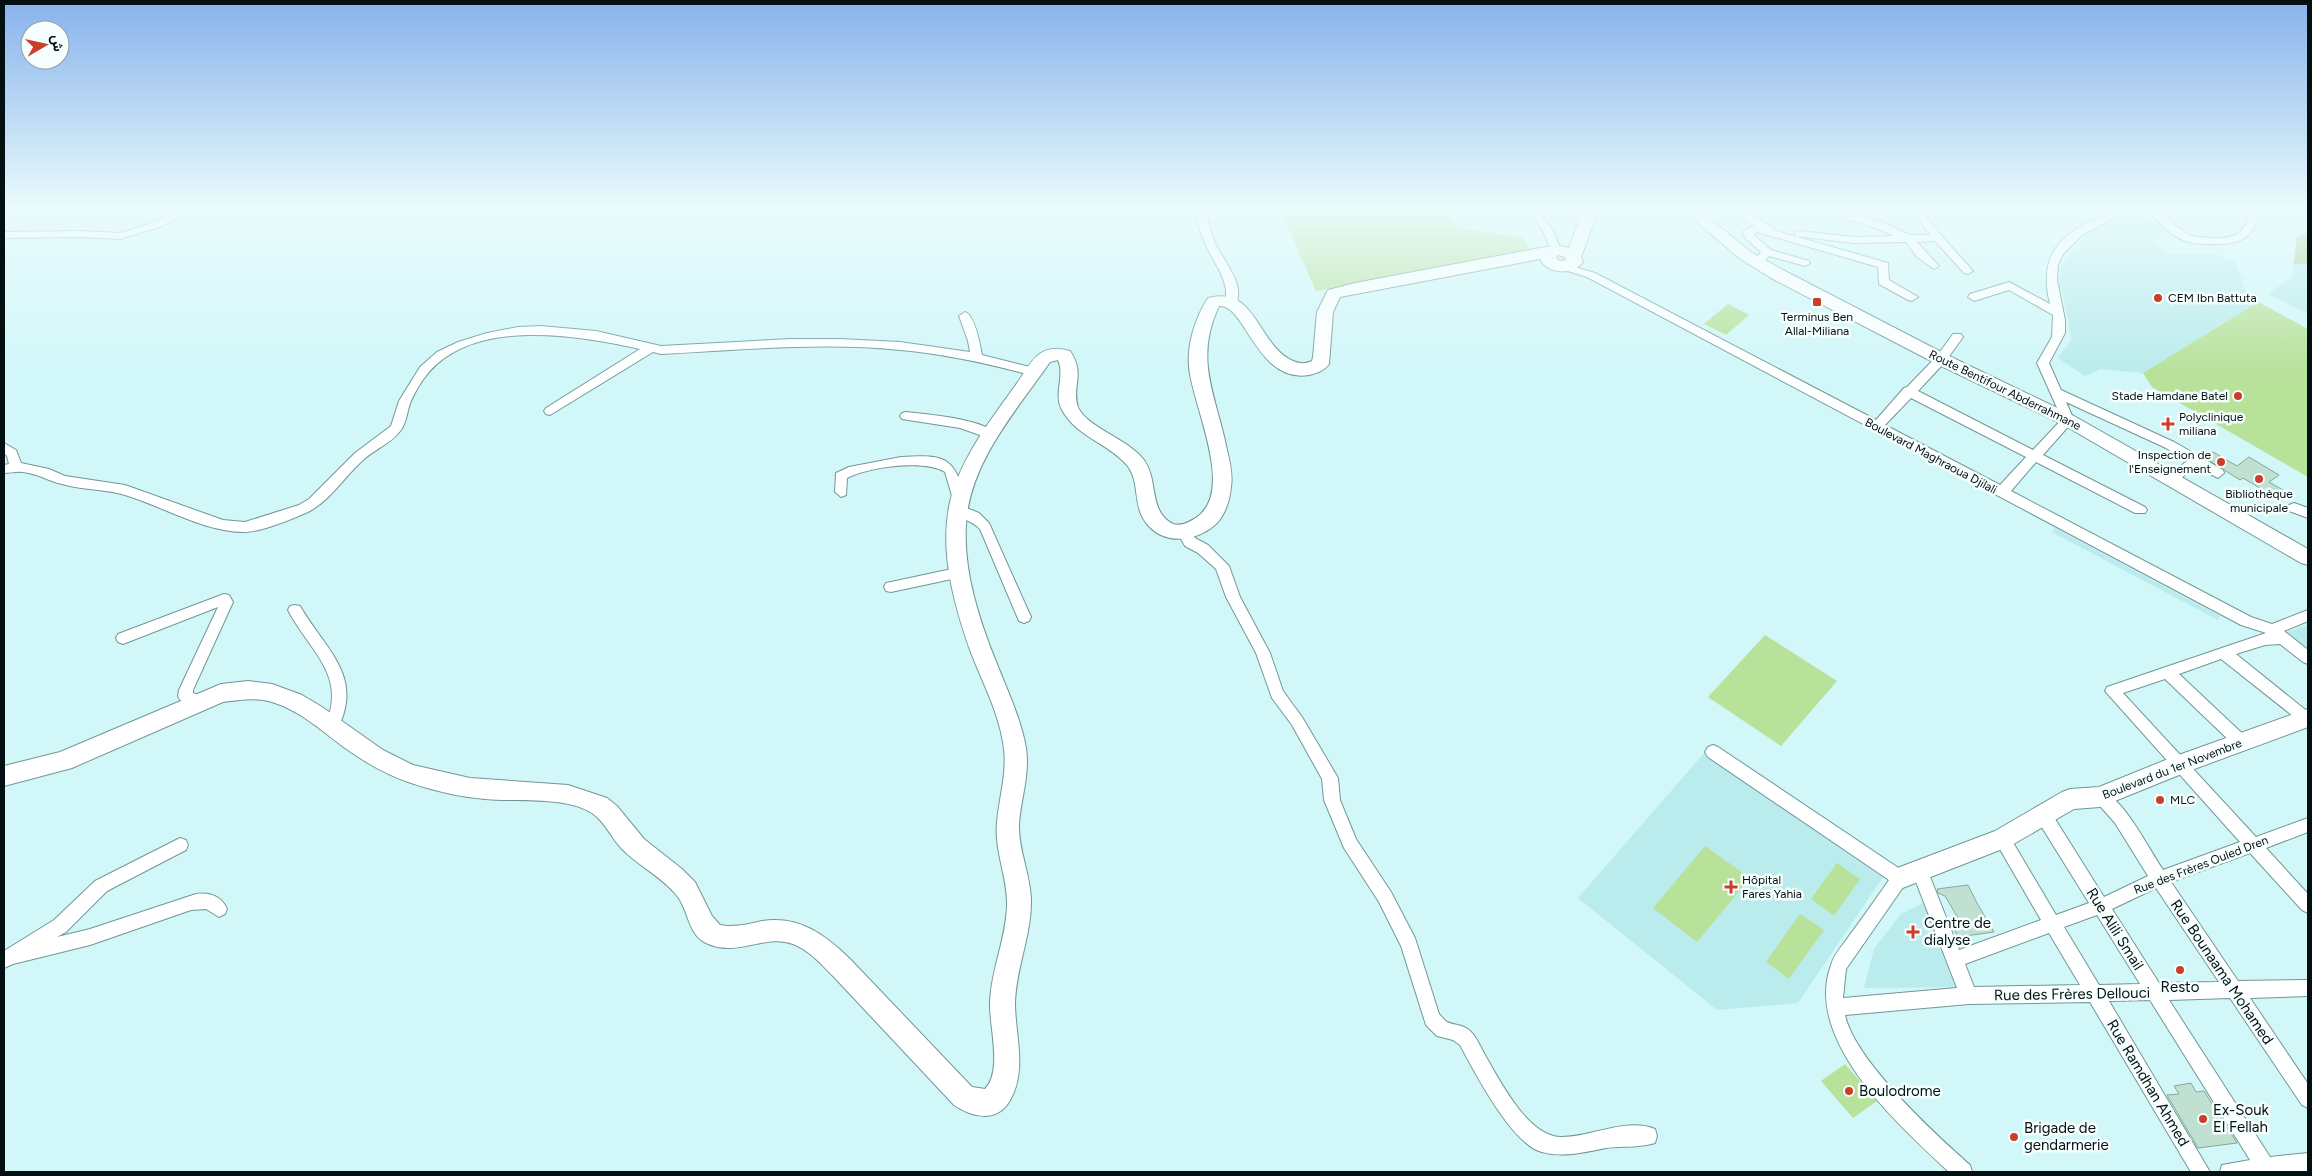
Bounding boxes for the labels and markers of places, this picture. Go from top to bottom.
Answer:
place label: CEM Ibn Battuta [2168,291,2257,305]
marker: CEM Ibn Battuta [2152,292,2164,304]
marker: Terminus Ben Allal-Miliana [1811,296,1823,308]
place label: Terminus Ben Allal-Miliana [1781,310,1853,338]
place label: Stade Hamdane Batel [2112,389,2228,403]
marker: Stade Hamdane Batel [2232,390,2244,402]
place label: Polyclinique miliana [2179,410,2244,438]
marker: Polyclinique miliana [2161,417,2175,431]
place label: Inspection de l'Enseignement [2129,448,2211,476]
marker: Inspection de l'Enseignement [2215,456,2227,468]
marker: Bibliothèque municipale [2253,473,2265,485]
place label: Bibliothèque municipale [2225,487,2293,515]
place label: MLC [2170,793,2195,807]
marker: MLC [2154,794,2166,806]
place label: Hôpital Fares Yahia [1742,873,1802,901]
marker: Hôpital Fares Yahia [1724,880,1738,894]
place label: Centre de dialyse [1924,914,1991,949]
marker: Centre de dialyse [1906,925,1920,939]
marker: Resto [2174,964,2186,976]
place label: Resto [2161,978,2200,996]
place label: Boulodrome [1859,1082,1941,1100]
marker: Boulodrome [1843,1085,1855,1097]
place label: Ex-Souk El Fellah [2213,1101,2270,1136]
marker: Ex-Souk El Fellah [2197,1113,2209,1125]
place label: Brigade de gendarmerie [2024,1119,2109,1154]
marker: Brigade de gendarmerie [2008,1131,2020,1143]

